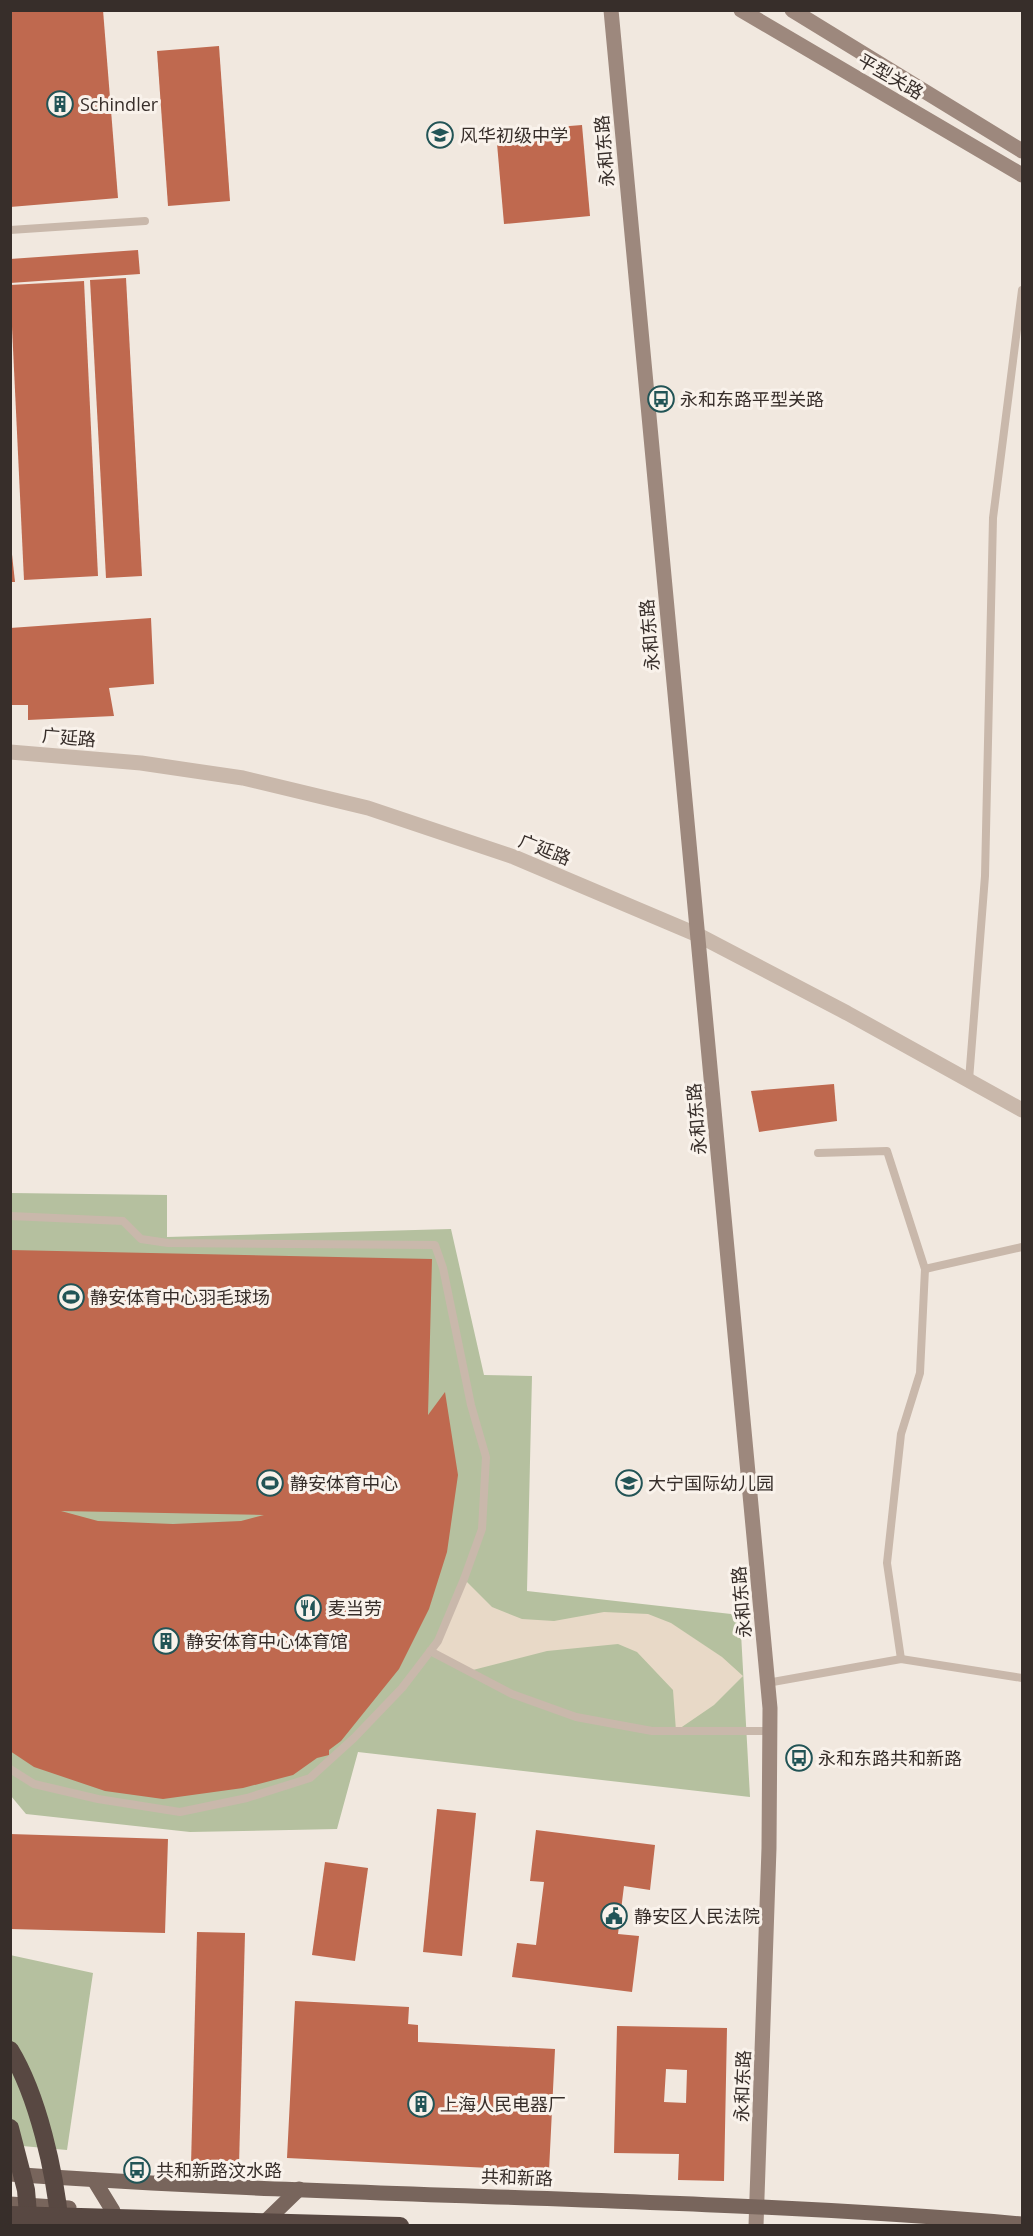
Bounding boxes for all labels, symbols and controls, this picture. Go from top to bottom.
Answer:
street label: 平型关路 [854,48,928,104]
building icon: Schindler [45,89,75,119]
place label: Schindler [80,92,159,116]
street label: 永和东路 [589,114,619,188]
school or university icon: 风华初级中学 [425,120,455,150]
place label: 风华初级中学 [460,123,568,147]
bus stop icon: 永和东路平型关路 [646,384,676,414]
place label: 永和东路平型关路 [680,387,824,411]
street label: 永和东路 [634,598,664,672]
street label: 广延路 [41,723,97,751]
street label: 广延路 [515,828,575,870]
street label: 永和东路 [681,1082,711,1156]
sports icon: 静安体育中心羽毛球场 [56,1282,86,1312]
place label: 静安体育中心羽毛球场 [90,1285,270,1309]
sports icon: 静安体育中心 [255,1468,285,1498]
school or university icon: 大宁国际幼儿园 [614,1468,644,1498]
place label: 静安体育中心 [290,1471,398,1495]
place label: 大宁国际幼儿园 [648,1471,774,1495]
street label: 永和东路 [726,1565,756,1639]
restaurant icon: 麦当劳 [293,1593,323,1623]
place label: 麦当劳 [328,1596,382,1620]
building icon: 静安体育中心体育馆 [151,1626,181,1656]
place label: 静安体育中心体育馆 [186,1629,348,1653]
bus stop icon: 永和东路共和新路 [784,1743,814,1773]
place label: 永和东路共和新路 [818,1746,962,1770]
public building icon: 静安区人民法院 [599,1901,629,1931]
place label: 静安区人民法院 [634,1904,760,1928]
street label: 永和东路 [729,2050,755,2122]
building icon: 上海人民电器厂 [406,2089,436,2119]
place label: 上海人民电器厂 [440,2092,566,2116]
bus stop icon: 共和新路汶水路 [122,2155,152,2185]
place label: 共和新路汶水路 [156,2158,282,2182]
street label: 共和新路 [481,2164,553,2190]

